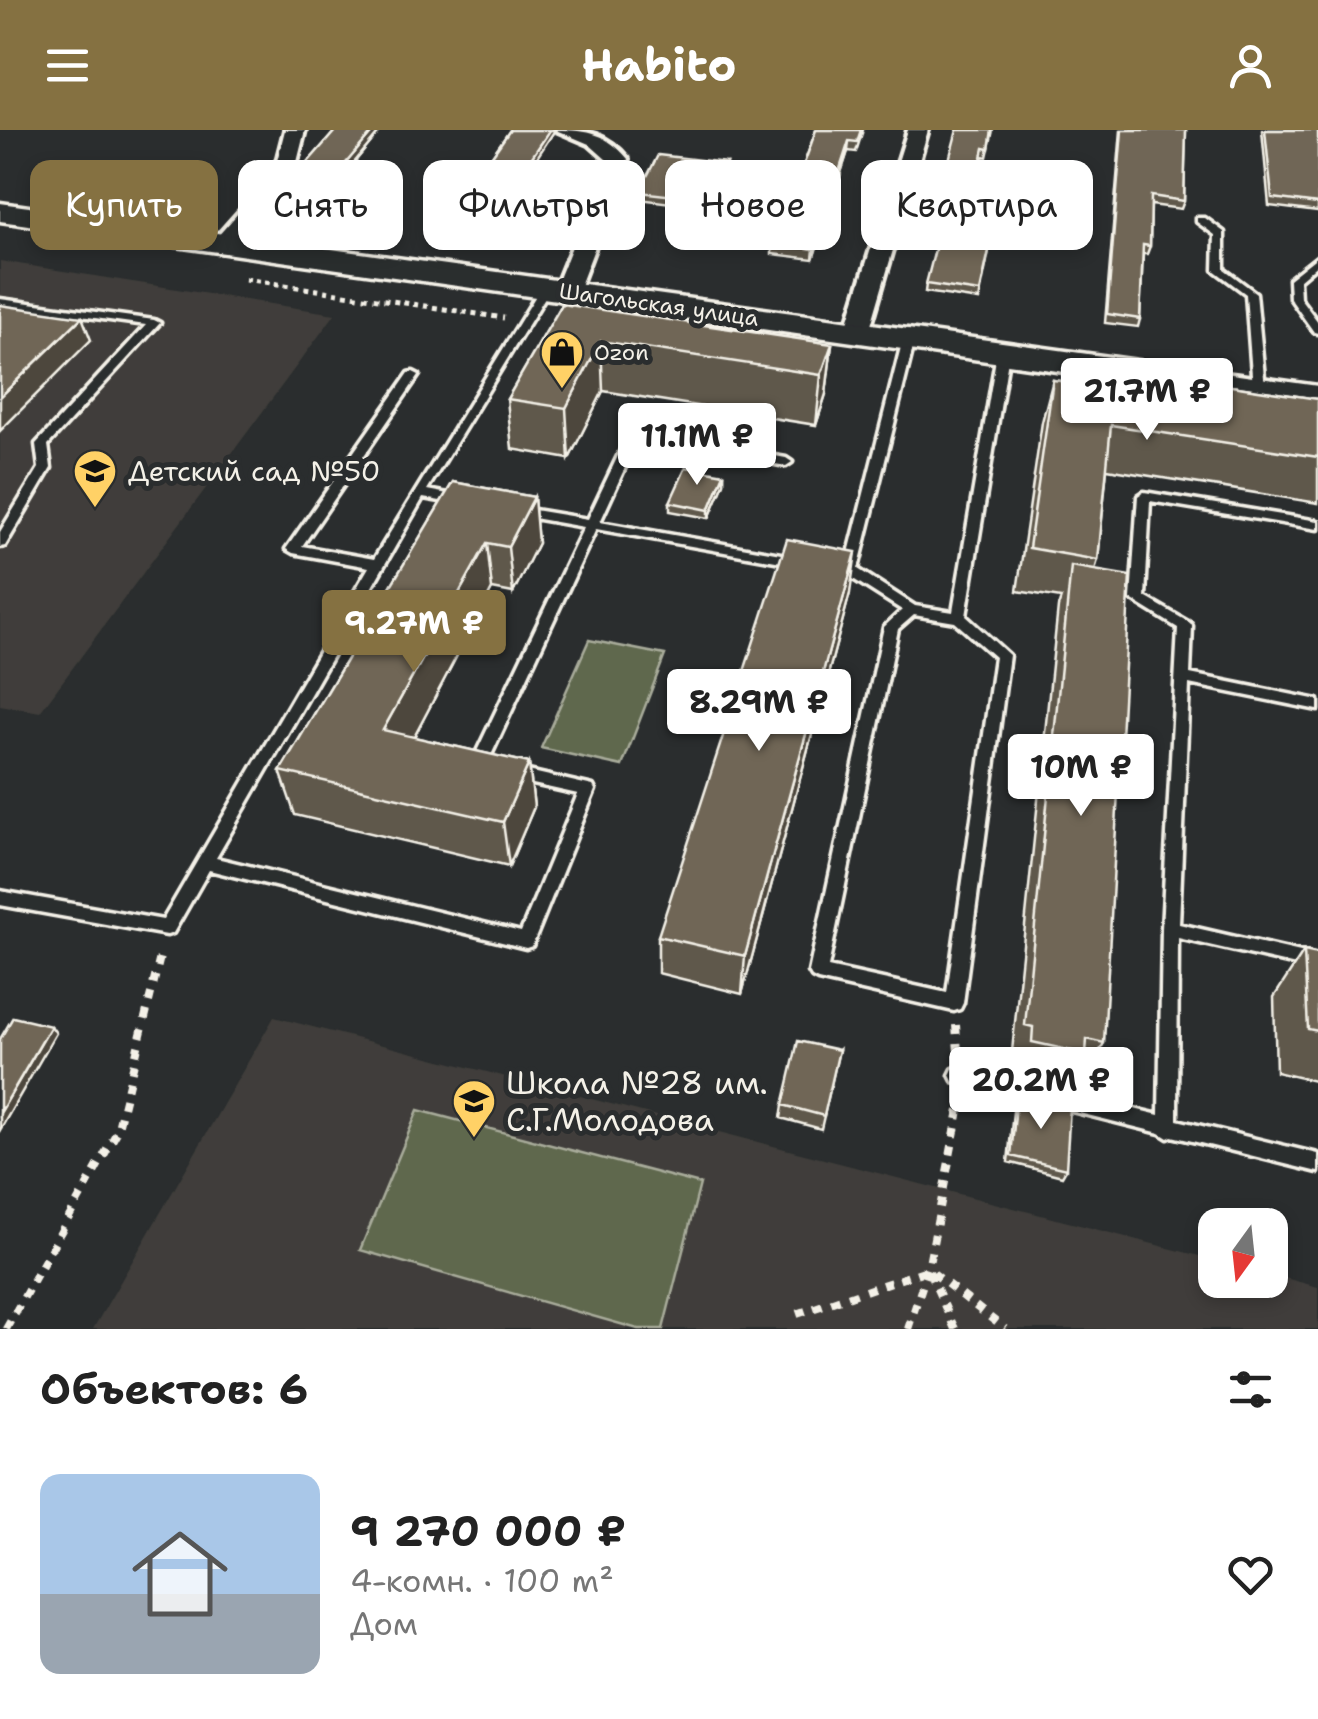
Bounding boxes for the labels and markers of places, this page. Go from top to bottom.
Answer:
shop icon: Ozon [539,329,585,390]
place label: Ozon [594,338,649,367]
pin: 21.7M ₽ [1055,358,1239,443]
pin: 11.1M ₽ [605,403,789,488]
school or university icon: Детский сад №50 [72,448,118,509]
place label: Детский сад №50 [128,452,380,490]
pin: 9.27M ₽ [322,590,506,675]
pin: 8.29M ₽ [667,669,851,754]
pin: 10M ₽ [1011,734,1151,819]
pin: 20.2M ₽ [949,1047,1133,1132]
place label: Школа №28 им. С.Г.Молодова [506,1061,768,1141]
school or university icon: Школа №28 им. С.Г.Молодова [451,1078,497,1139]

